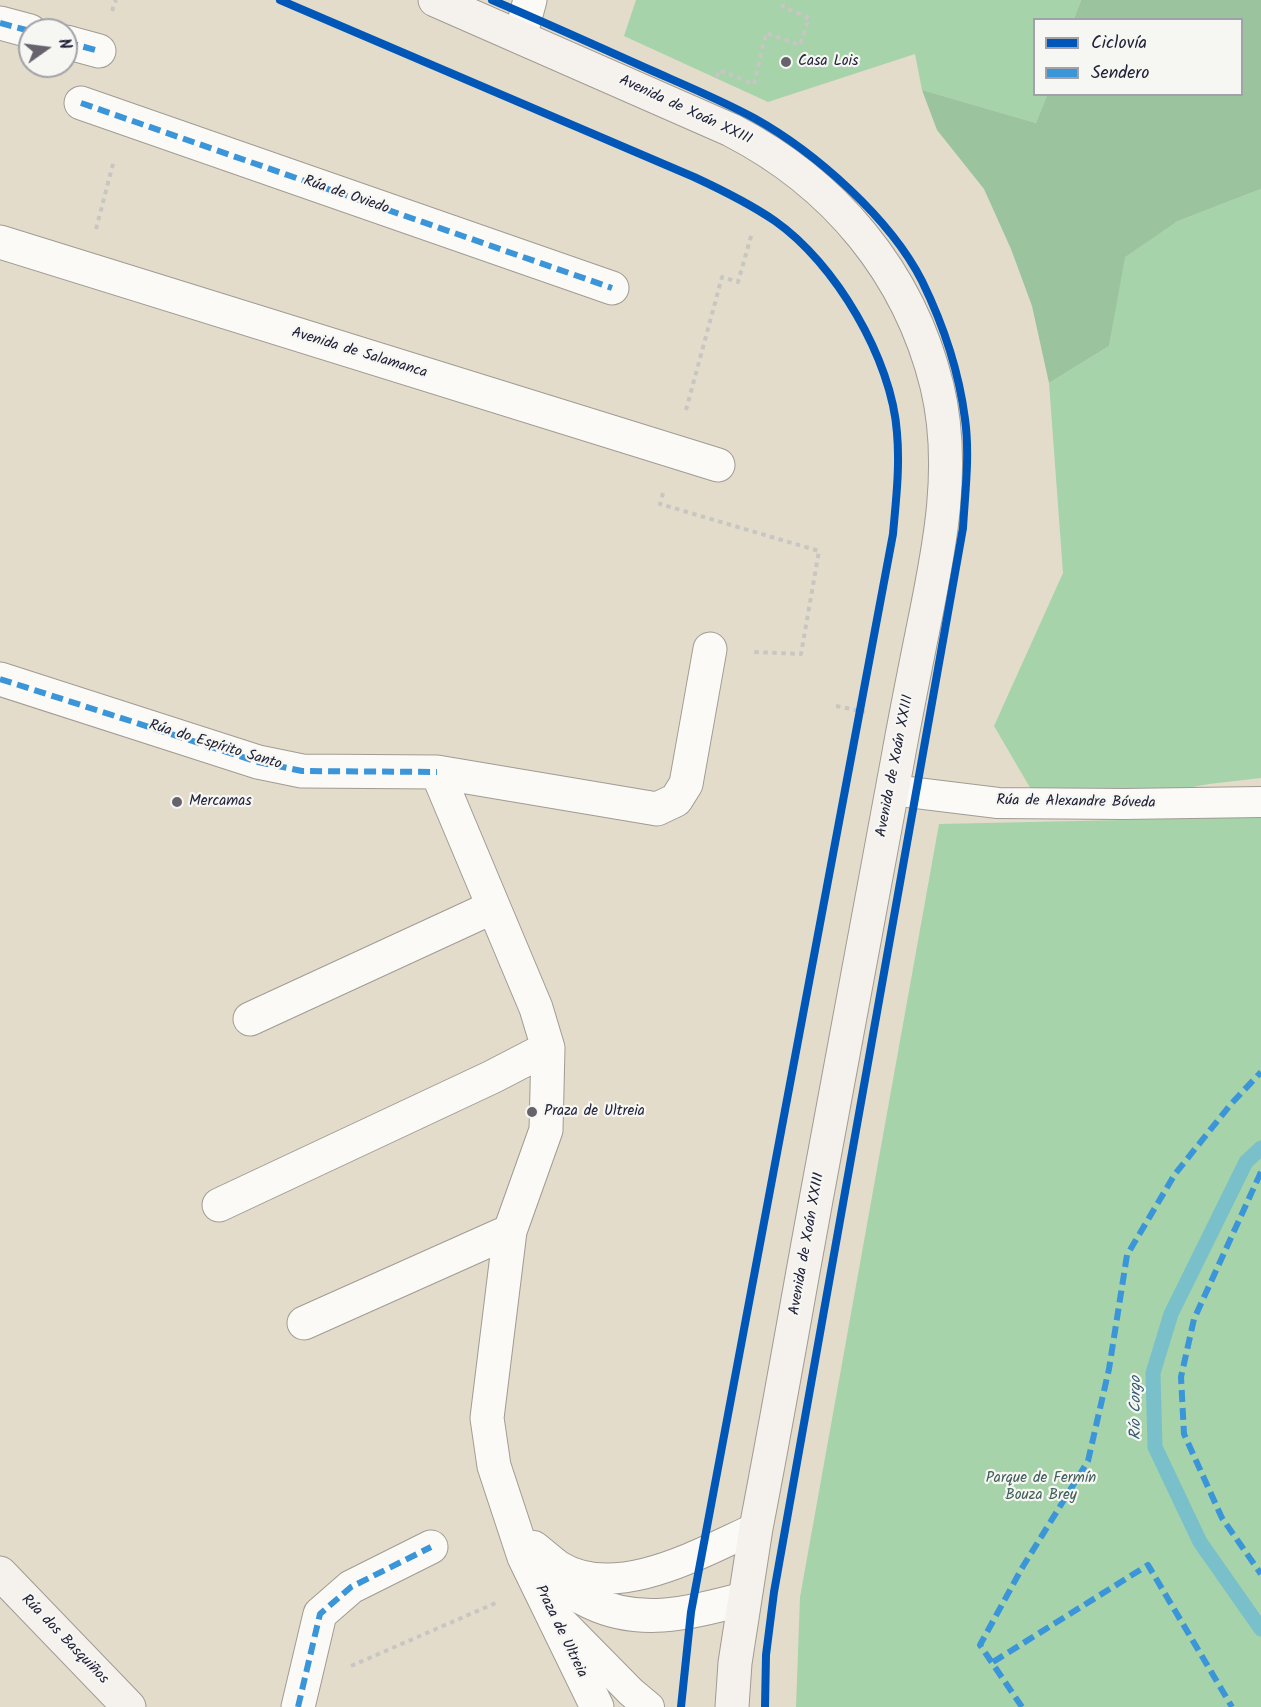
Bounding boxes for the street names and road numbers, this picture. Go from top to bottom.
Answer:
street label: Avenida de Xoán XXIII [616,72,754,150]
street label: Rúa de Oviedo [301,173,391,219]
street label: Avenida de Salamanca [289,325,429,383]
street label: Avenida de Xoán XXIII [873,693,919,839]
street label: Rúa do Espírito Santo [146,717,284,775]
street label: Rúa de Alexandre Bóveda [996,793,1156,813]
street label: Avenida de Xoán XXIII [787,1171,829,1317]
street label: Praza de Ultreia [530,1583,590,1681]
street label: Rúa dos Basquiños [17,1591,111,1689]

